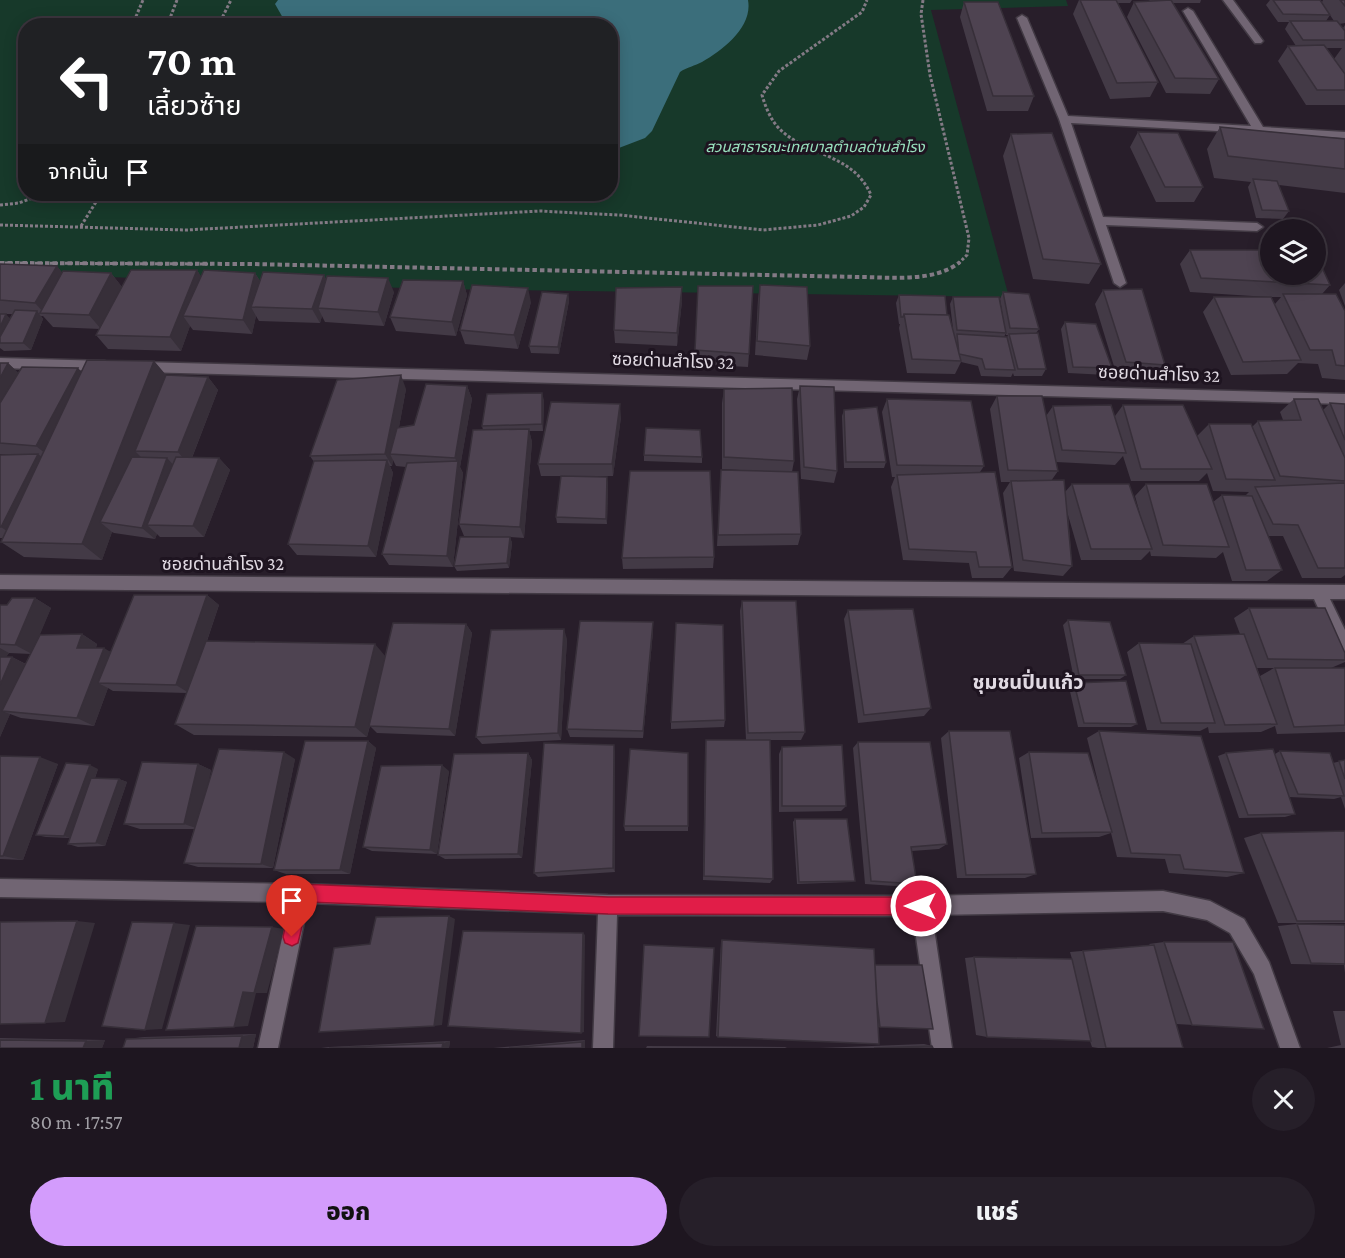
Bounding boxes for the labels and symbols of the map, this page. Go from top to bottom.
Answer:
park label: สวนสาธารณะเทศบาลตำบลด่านสำโรง [705,139,925,155]
street label: ซอยด่านสำโรง 32 [612,349,734,373]
street label: ซอยด่านสำโรง 32 [1098,362,1220,386]
street label: ซอยด่านสำโรง 32 [162,554,284,574]
district label: ชุมชนปิ่นแก้ว [972,669,1084,694]
position arrow [889,874,953,938]
pin [266,875,317,937]

